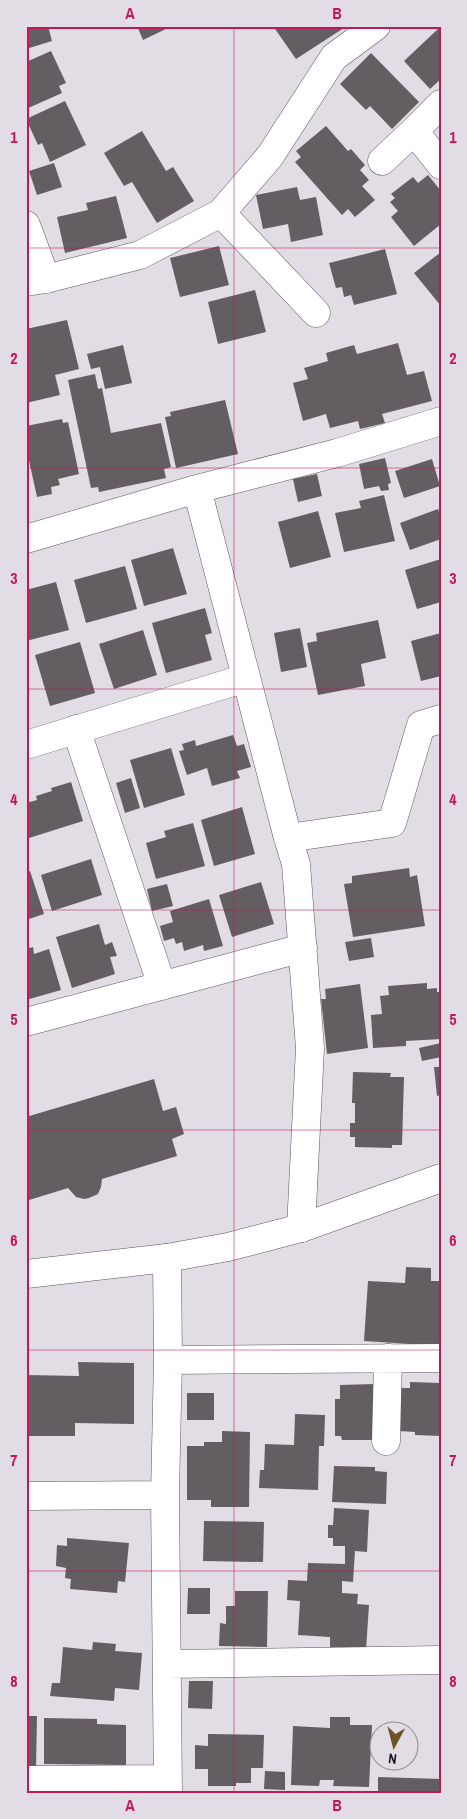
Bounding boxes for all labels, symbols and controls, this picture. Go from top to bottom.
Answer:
text: A [125,2,135,24]
text: B [332,2,342,24]
text: 1 [10,126,18,148]
text: 1 [449,126,457,148]
text: 2 [10,347,18,369]
text: 2 [449,347,457,369]
text: 3 [10,567,18,589]
text: 3 [449,567,457,589]
text: 4 [10,788,18,810]
text: 4 [449,788,457,810]
text: 5 [10,1008,18,1030]
text: 5 [449,1008,457,1030]
text: 6 [10,1229,18,1251]
text: 6 [449,1229,457,1251]
text: 7 [10,1449,18,1471]
text: 7 [449,1449,457,1471]
text: 8 [10,1670,18,1692]
text: 8 [449,1670,457,1692]
north arrow [370,1722,420,1772]
text: N [387,1749,398,1768]
text: A [125,1794,135,1816]
text: B [332,1794,342,1816]

